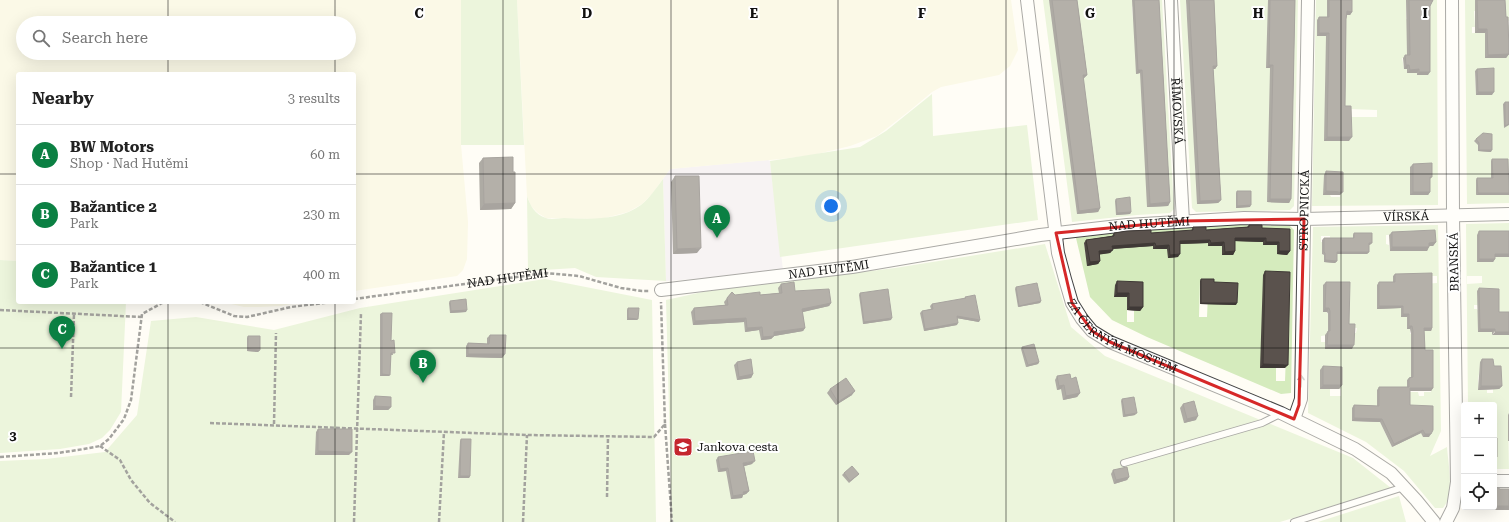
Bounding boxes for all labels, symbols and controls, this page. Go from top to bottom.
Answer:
text: C [414,6,424,21]
text: D [582,6,592,21]
text: E [750,6,758,21]
text: F [918,6,926,21]
text: G [1085,6,1095,21]
text: H [1253,6,1264,21]
text: I [1422,6,1428,21]
search box [16,16,356,60]
icon: search [30,27,52,49]
text: Search here [62,29,148,47]
street label: ŘÍMOVSKÁ [1168,77,1186,145]
text: Nearby [32,88,94,108]
text: 3 results [288,91,340,106]
text: BW Motors [70,138,154,156]
text: A [40,147,50,162]
text: 60 m [310,147,340,162]
text: Shop · Nad Hutěmi [70,156,188,171]
street label: STROPNICKÁ [1297,169,1312,251]
your location [821,196,841,216]
text: Bažantice 2 [70,198,157,216]
pin: A [704,205,730,238]
text: B [40,207,50,222]
text: 230 m [303,207,340,222]
street label: VÍRSKÁ [1383,209,1430,224]
street label: NAD HUTĚMI [1108,214,1190,234]
text: Park [70,216,99,231]
street label: BRANSKÁ [1446,232,1462,292]
street label: NAD HUTĚMI [787,257,870,282]
text: Bažantice 1 [70,258,157,276]
street label: NAD HUTĚMI [466,266,549,291]
text: C [40,267,50,282]
text: 400 m [303,267,340,282]
text: Park [70,276,99,291]
street label: ZA ČERNÝM MOSTEM [1064,296,1179,376]
pin: C [49,316,75,349]
pin: B [410,350,436,383]
one-way arrow [1297,375,1305,388]
map controls [1461,402,1497,510]
button: + [1461,402,1497,438]
text: 3 [9,428,17,443]
school or university icon: Jankova cesta [672,436,694,458]
button: − [1461,438,1497,474]
place label: Jankova cesta [697,440,779,454]
button: locate [1461,474,1497,510]

